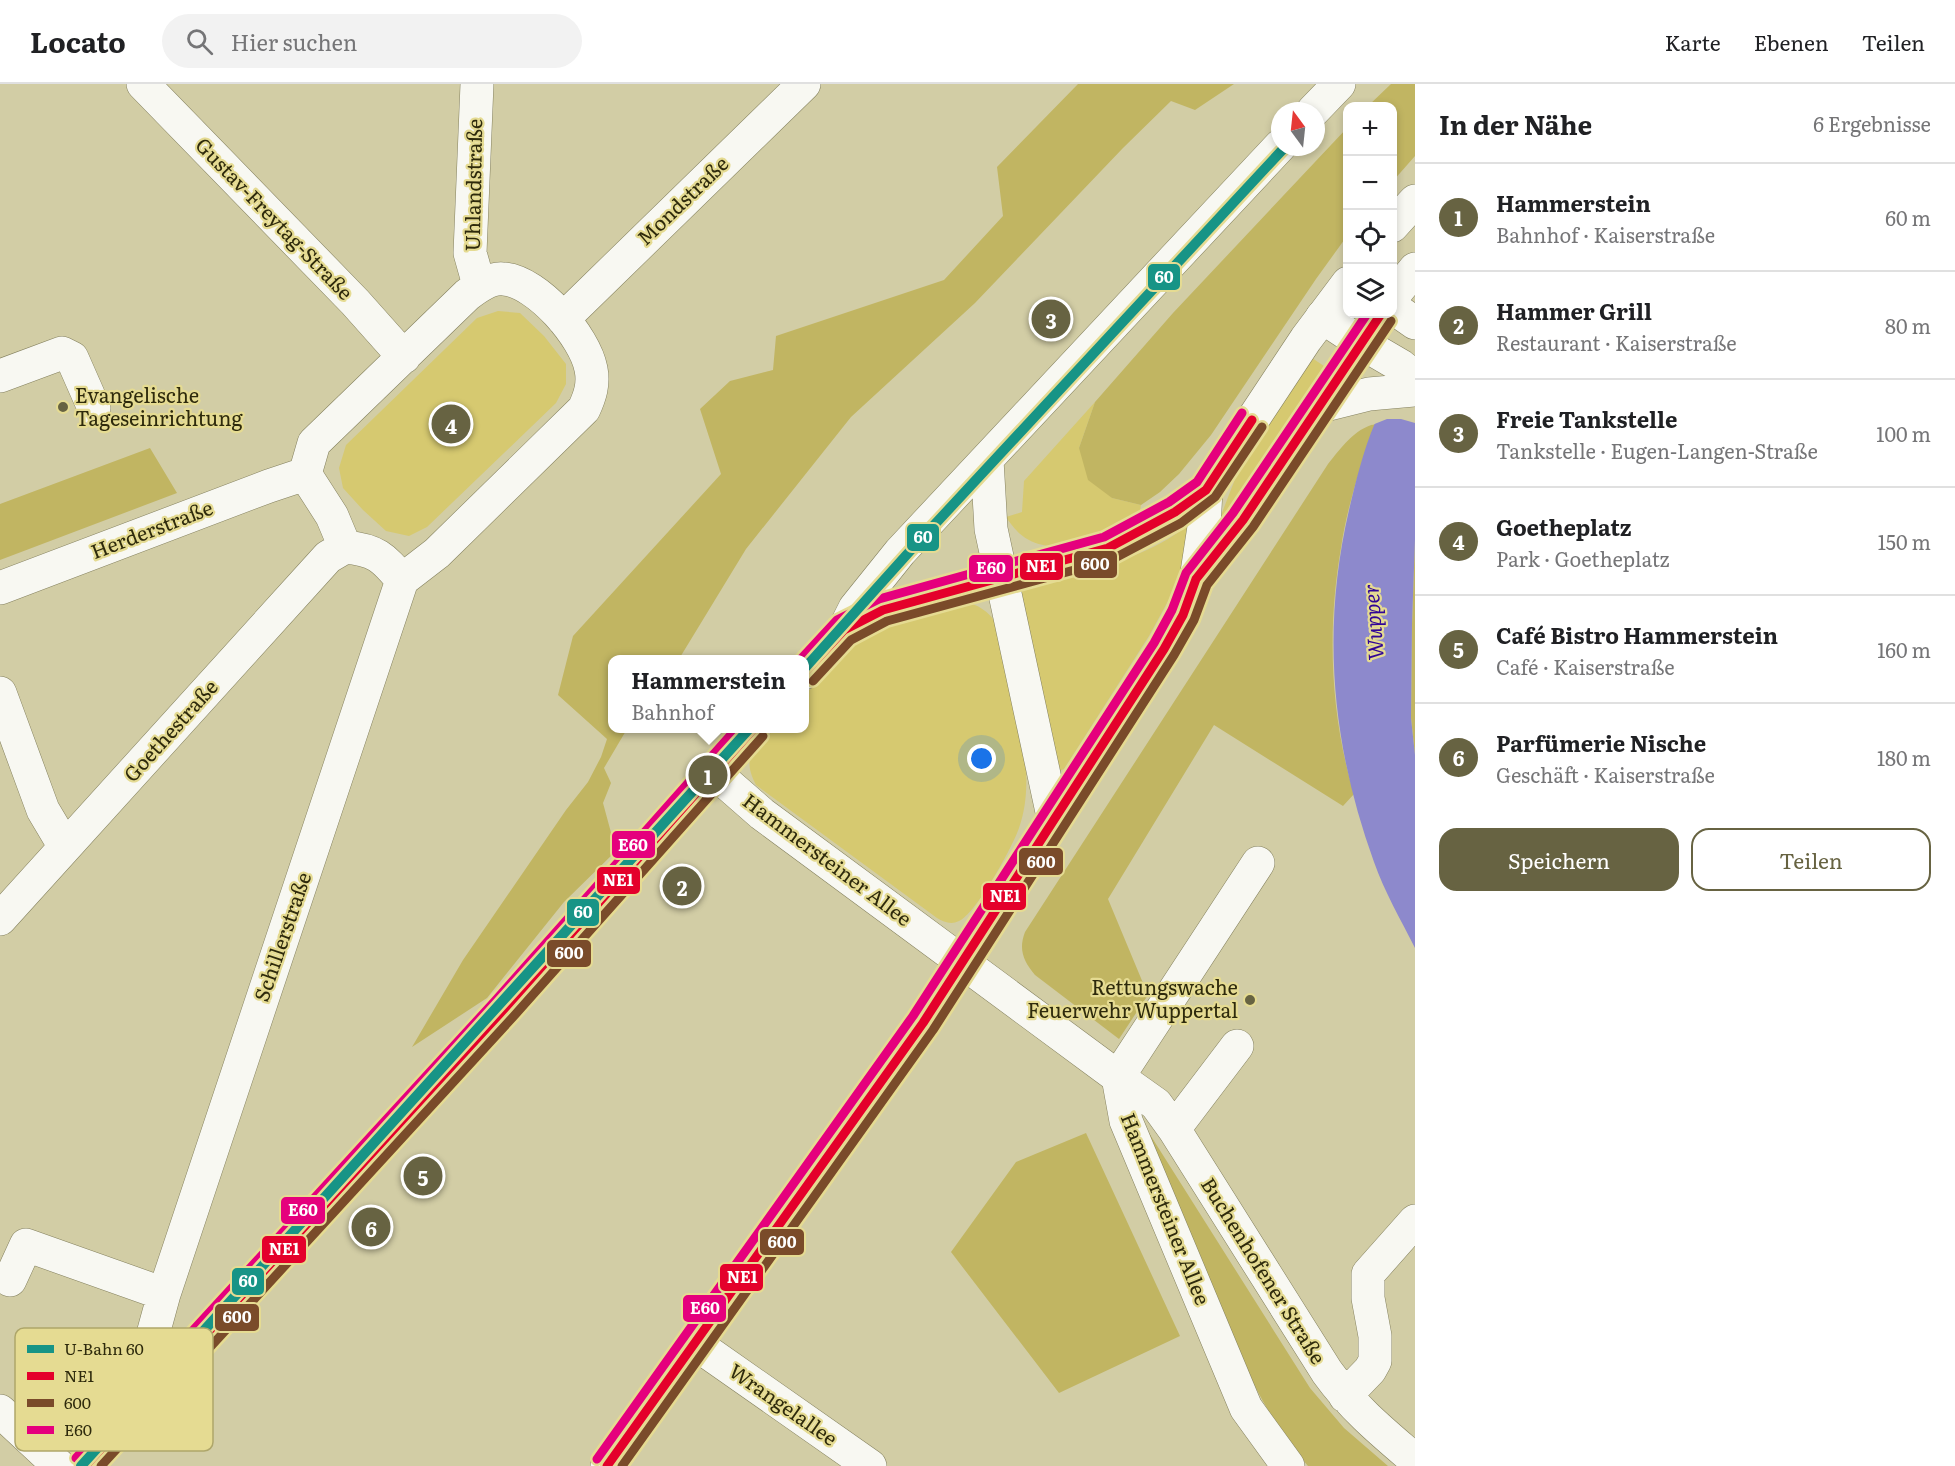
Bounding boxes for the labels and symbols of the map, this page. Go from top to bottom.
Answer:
north arrow [1271,102,1325,156]
street label: Uhlandstraße [456,118,488,252]
street label: Gustav-Freytag-Straße [190,130,361,306]
street label: Mondstraße [629,148,734,251]
line badge: 60 [1147,263,1181,291]
text: 60 [1154,264,1174,288]
pin: 3 [1032,296,1070,342]
place label: Evangelische Tageseinrichtung [75,379,243,432]
marker: Evangelische Tageseinrichtung [56,400,70,414]
pin: 4 [432,402,470,446]
street label: Herderstraße [86,491,217,565]
line badge: 60 [906,523,940,552]
text: 60 [913,524,933,548]
line badge: 600 [1073,550,1118,579]
text: 600 [1080,551,1110,575]
line badge: NE1 [1019,552,1064,581]
text: NE1 [1026,553,1057,577]
line badge: E60 [968,554,1014,583]
text: E60 [976,555,1006,579]
water label: Wupper [1353,583,1390,661]
street label: Goethestraße [115,672,224,788]
your location [967,744,996,773]
pin: 1 [688,752,728,798]
street label: Hammersteiner Allee [737,785,919,932]
line badge: E60 [611,830,656,859]
text: E60 [618,832,648,856]
line badge: 600 [1018,847,1064,876]
text: 600 [1026,849,1056,873]
pin: 2 [662,864,702,908]
line badge: NE1 [596,866,641,895]
text: NE1 [603,867,634,891]
street label: Schillerstraße [245,868,317,1005]
line badge: NE1 [982,882,1027,911]
text: NE1 [990,883,1021,907]
line badge: 60 [566,898,600,927]
text: 60 [573,899,593,923]
line badge: 600 [546,939,592,968]
text: 600 [554,940,584,964]
place label: Rettungswache Feuerwehr Wuppertal [1027,971,1238,1024]
marker: Rettungswache Feuerwehr Wuppertal [1243,993,1257,1007]
street label: Hammersteiner Allee [1115,1108,1219,1309]
pin: 5 [404,1154,442,1198]
street label: Buchenhofener Straße [1195,1171,1334,1369]
line badge: E60 [280,1196,326,1225]
text: E60 [288,1197,318,1221]
pin: 6 [352,1204,391,1250]
line badge: 600 [759,1228,805,1256]
text: 600 [767,1229,797,1253]
line badge: NE1 [261,1235,307,1264]
text: NE1 [269,1236,300,1260]
line badge: NE1 [719,1263,764,1292]
text: NE1 [727,1264,758,1288]
line badge: 60 [231,1267,265,1296]
text: 60 [238,1268,258,1292]
line badge: E60 [682,1294,727,1323]
text: E60 [690,1295,720,1319]
line badge: 600 [214,1303,260,1332]
text: 600 [222,1304,252,1328]
legend [15,1328,213,1451]
text: U-Bahn 60 [64,1336,144,1360]
street label: Wrangelallee [724,1355,845,1452]
text: NE1 [64,1363,95,1387]
text: 600 [64,1390,91,1414]
text: E60 [64,1417,92,1441]

